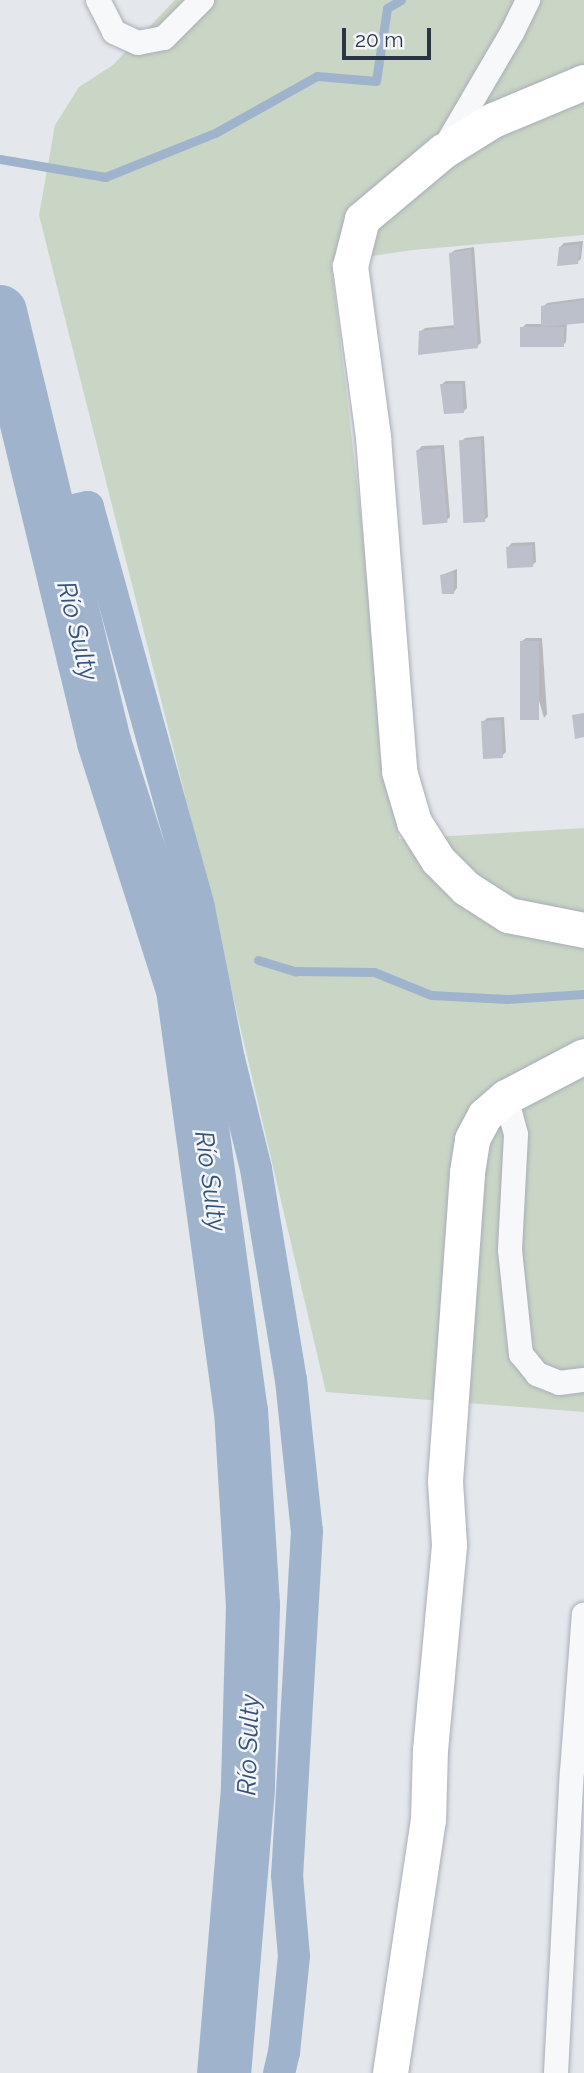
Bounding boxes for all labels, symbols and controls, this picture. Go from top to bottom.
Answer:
scale bar [346,14,435,58]
text: 20 m [355,27,403,52]
water label: Río Sulty [50,578,104,684]
water label: Río Sulty [188,1129,232,1233]
water label: Río Sulty [232,1694,266,1796]

